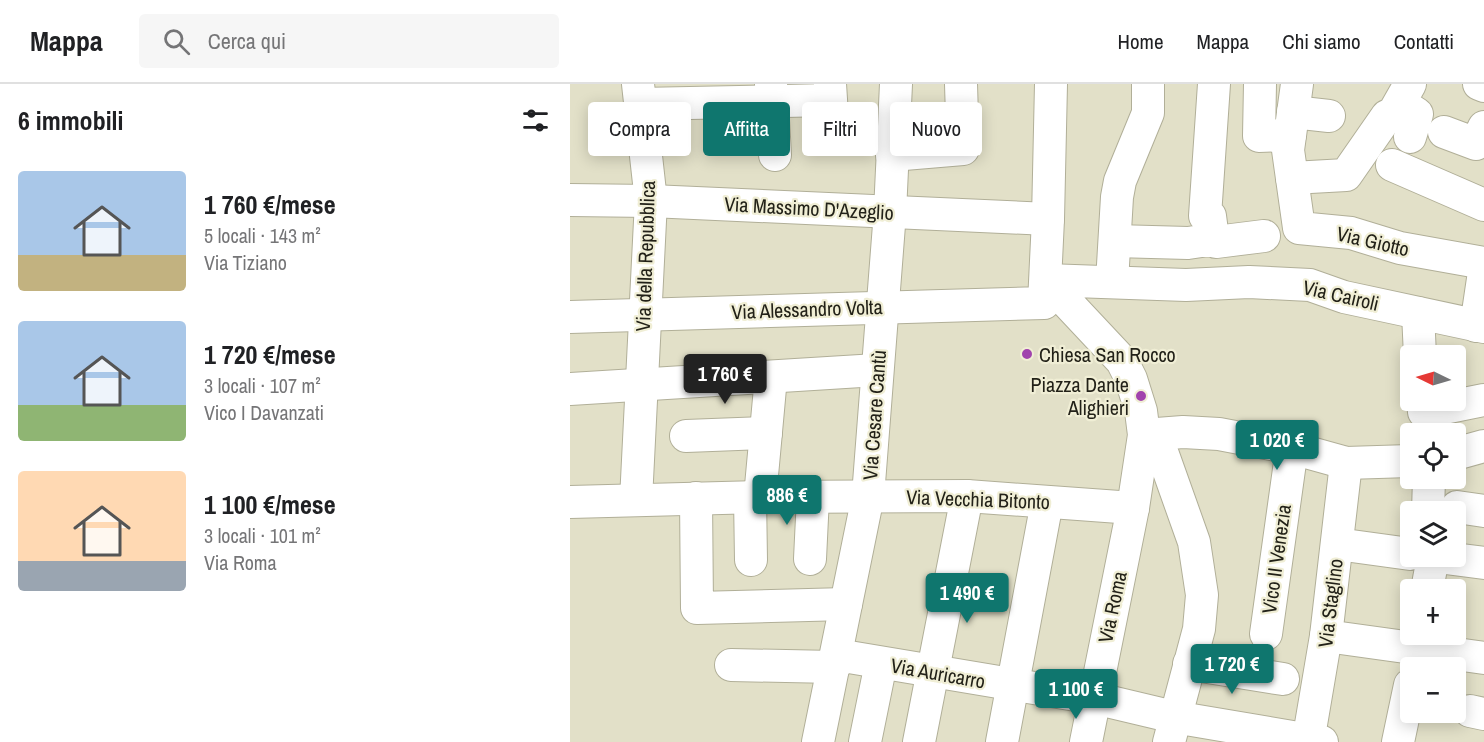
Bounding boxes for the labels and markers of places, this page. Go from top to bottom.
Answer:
place label: Chiesa San Rocco [1039,341,1176,368]
marker: Chiesa San Rocco [1020,347,1034,361]
pin: 1 760 € [670,354,780,405]
place label: Piazza Dante Alighieri [1031,371,1129,421]
marker: Piazza Dante Alighieri [1134,389,1148,403]
pin: 1 020 € [1222,420,1332,471]
pin: 886 € [745,475,829,526]
pin: 1 490 € [912,573,1022,624]
pin: 1 720 € [1177,644,1287,695]
pin: 1 100 € [1021,669,1131,720]

